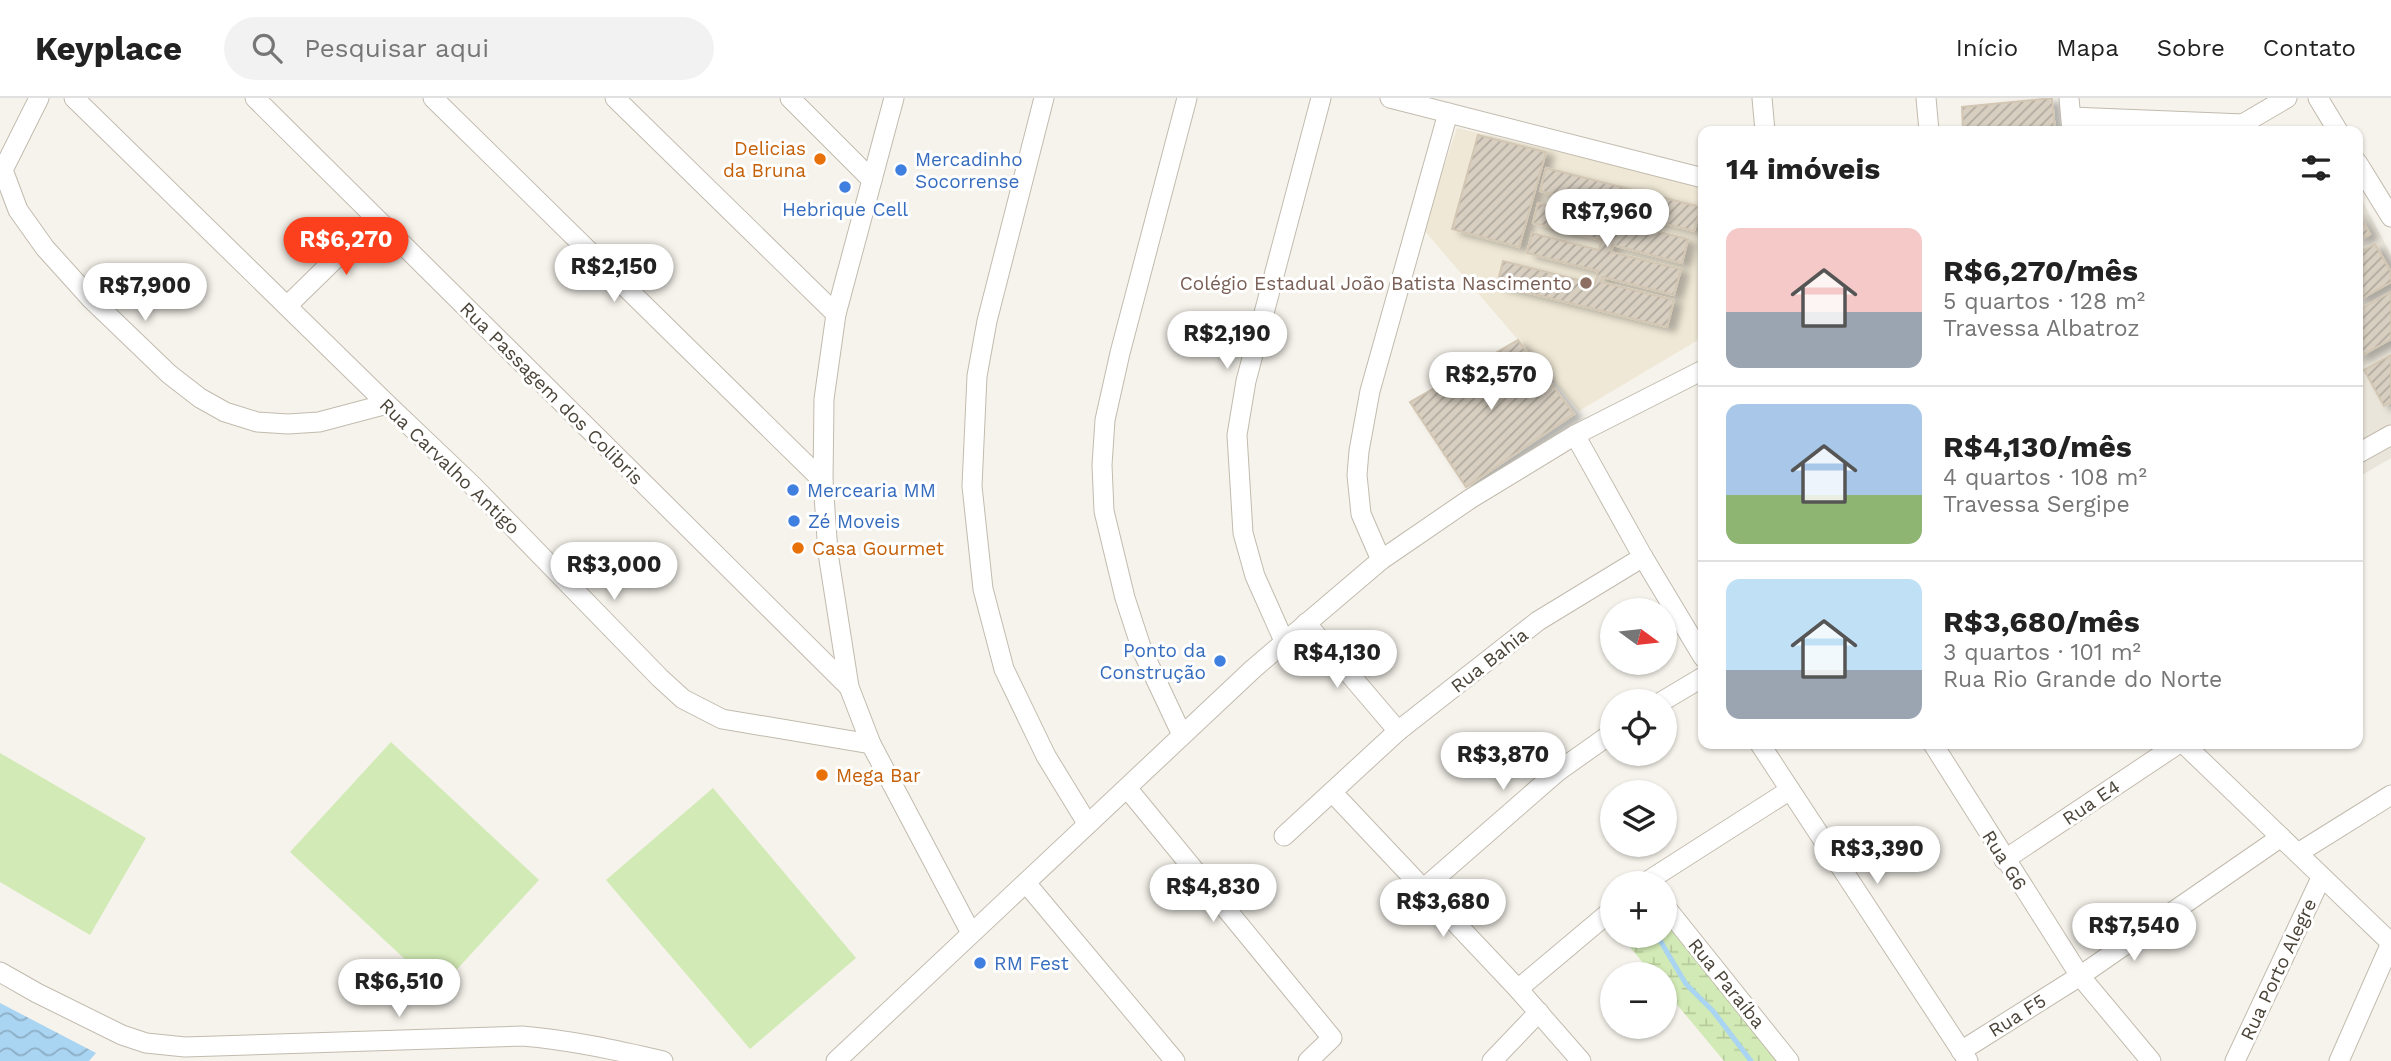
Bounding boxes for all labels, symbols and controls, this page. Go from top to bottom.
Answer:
search box [224,17,714,80]
text: Keyplace [35,29,182,68]
icon: search [248,29,286,67]
text: Pesquisar aqui [304,33,489,63]
text: Início [1956,34,2018,62]
text: Mapa [2056,34,2119,62]
text: Sobre [2157,34,2225,62]
text: Contato [2263,34,2356,62]
place label: Delicias da Bruna [723,137,806,182]
place label: Mercadinho Socorrense [915,148,1023,193]
icon: filters [2297,149,2335,187]
marker: Delicias da Bruna [812,151,828,167]
text: 14 imóveis [1726,151,1880,186]
marker: Mercadinho Socorrense [893,162,909,178]
marker: Hebrique Cell [837,179,853,195]
pin: R$7,960 [1542,190,1672,249]
place label: Hebrique Cell [782,198,908,221]
text: R$7,960 [1561,198,1653,225]
pin: R$6,270 [281,218,411,277]
text: R$6,270 [300,226,392,253]
pin: R$2,150 [549,244,679,304]
text: R$2,150 [571,253,657,280]
text: R$6,270/mês [1943,253,2138,288]
icon: home [1782,256,1866,340]
pin: R$7,900 [80,264,210,323]
text: R$7,900 [99,272,191,299]
place label: Colégio Estadual João Batista Nascimento [1180,272,1572,295]
marker: Colégio Estadual João Batista Nascimento [1578,275,1594,291]
text: 5 quartos · 128 m² [1943,288,2145,315]
street label: Rua Passagem dos Colibris [455,297,648,490]
pin: R$2,190 [1162,312,1292,371]
text: Travessa Albatroz [1943,315,2140,342]
text: R$2,190 [1183,320,1271,347]
pin: R$2,570 [1426,352,1556,412]
text: R$2,570 [1445,361,1537,388]
street label: Rua Carvalho Antigo [375,393,525,539]
text: R$4,130/mês [1943,429,2132,464]
icon: home [1782,432,1866,516]
text: 4 quartos · 108 m² [1943,464,2147,491]
place label: Mercearia MM [807,479,936,502]
marker: Mercearia MM [785,482,801,498]
text: Travessa Sergipe [1943,491,2130,518]
place label: Zé Moveis [808,510,900,533]
marker: Zé Moveis [786,513,802,529]
place label: Casa Gourmet [812,537,944,560]
marker: Casa Gourmet [790,540,806,556]
pin: R$3,000 [549,542,679,602]
text: R$3,000 [566,551,662,578]
north arrow [1600,598,1676,676]
map controls [1600,598,1677,1039]
text: R$3,680/mês [1943,604,2140,639]
icon: home [1782,607,1866,691]
street label: Rua Bahia [1446,623,1533,698]
pin: R$4,130 [1272,630,1402,690]
place label: Ponto da Construção [1100,639,1206,684]
text: R$4,130 [1293,639,1381,666]
text: 3 quartos · 101 m² [1943,639,2141,666]
marker: Ponto da Construção [1212,653,1228,669]
text: Rua Rio Grande do Norte [1943,666,2222,693]
button: locate [1600,689,1677,766]
pin: R$3,870 [1438,732,1568,792]
text: R$3,870 [1457,741,1549,768]
place label: Mega Bar [836,764,921,787]
marker: Mega Bar [814,767,830,783]
street label: Rua E4 [2058,775,2125,830]
button: layers [1600,780,1677,857]
pin: R$3,390 [1812,826,1942,886]
street label: Rua G6 [1977,826,2032,894]
text: R$3,390 [1830,835,1924,862]
pin: R$4,830 [1148,864,1278,924]
button: + [1600,871,1677,948]
text: R$4,830 [1166,873,1260,900]
pin: R$3,680 [1378,880,1508,939]
text: R$3,680 [1396,888,1490,915]
street label: Rua Porto Alegre [2236,895,2321,1044]
pin: R$7,540 [2069,904,2199,963]
text: R$7,540 [2088,912,2180,939]
street label: Rua Paraíba [1683,934,1770,1033]
place label: RM Fest [994,952,1069,975]
marker: RM Fest [972,955,988,971]
pin: R$6,510 [334,960,464,1019]
button: − [1600,962,1677,1039]
text: R$6,510 [354,968,444,995]
street label: Rua F5 [1984,989,2050,1042]

